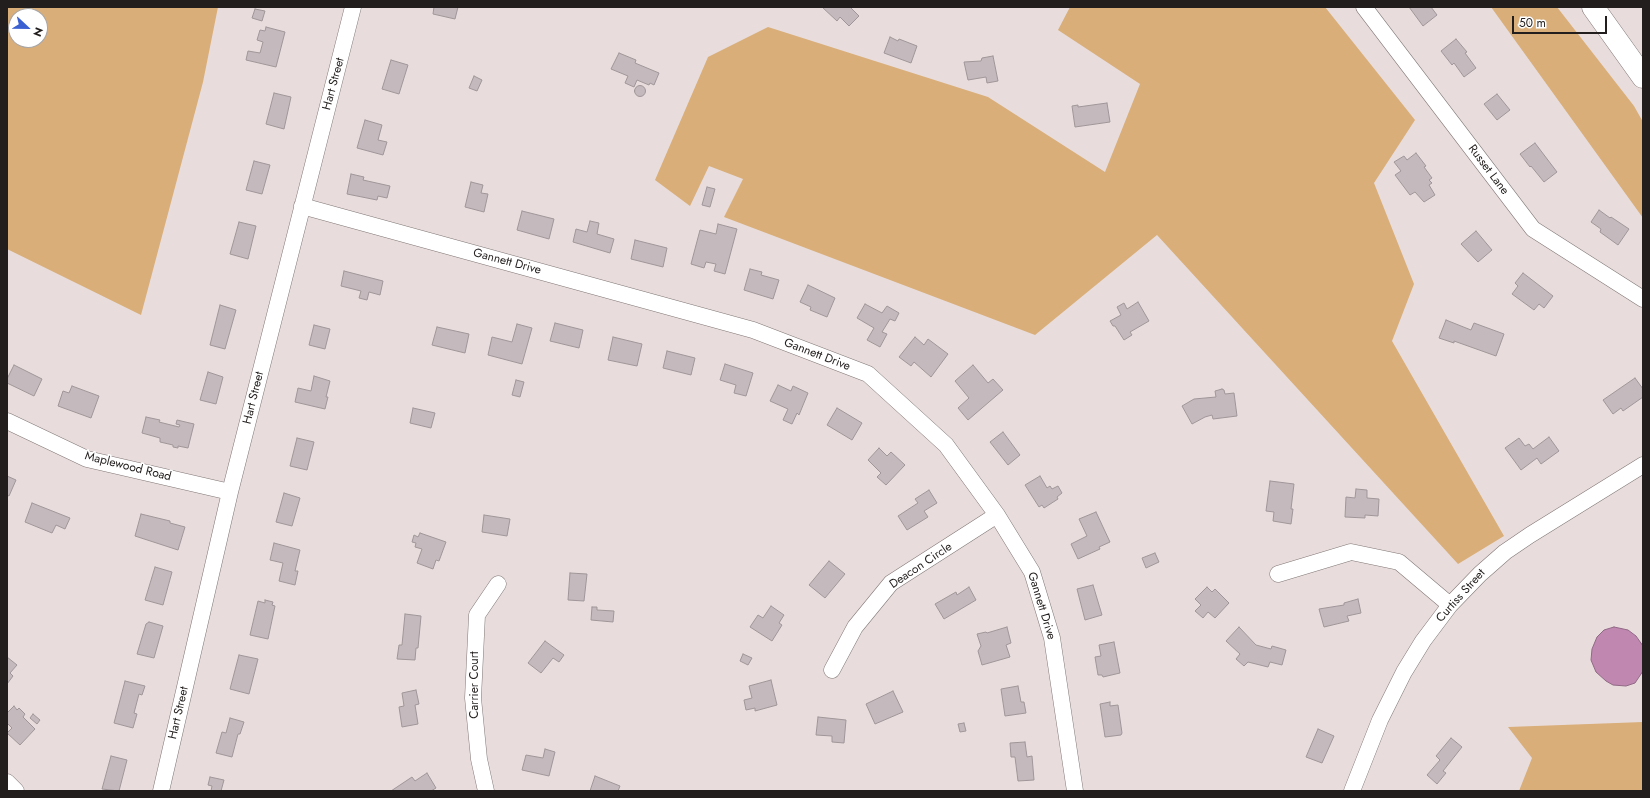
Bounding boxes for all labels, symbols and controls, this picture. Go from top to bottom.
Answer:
north arrow [8,8,48,48]
scale bar [1514,8,1609,34]
text: 50 m [1519,14,1546,32]
text: N [29,25,47,39]
street label: Hart Street [320,56,348,112]
street label: Russet Lane [1464,142,1512,198]
street label: Gannett Drive [471,246,543,278]
street label: Gannett Drive [782,336,852,374]
street label: Hart Street [241,370,267,426]
street label: Maplewood Road [83,449,173,485]
street label: Deacon Circle [887,540,955,592]
street label: Curtiss Street [1433,566,1489,626]
street label: Gannett Drive [1024,570,1058,642]
street label: Carrier Court [468,651,482,719]
street label: Hart Street [166,685,192,741]

